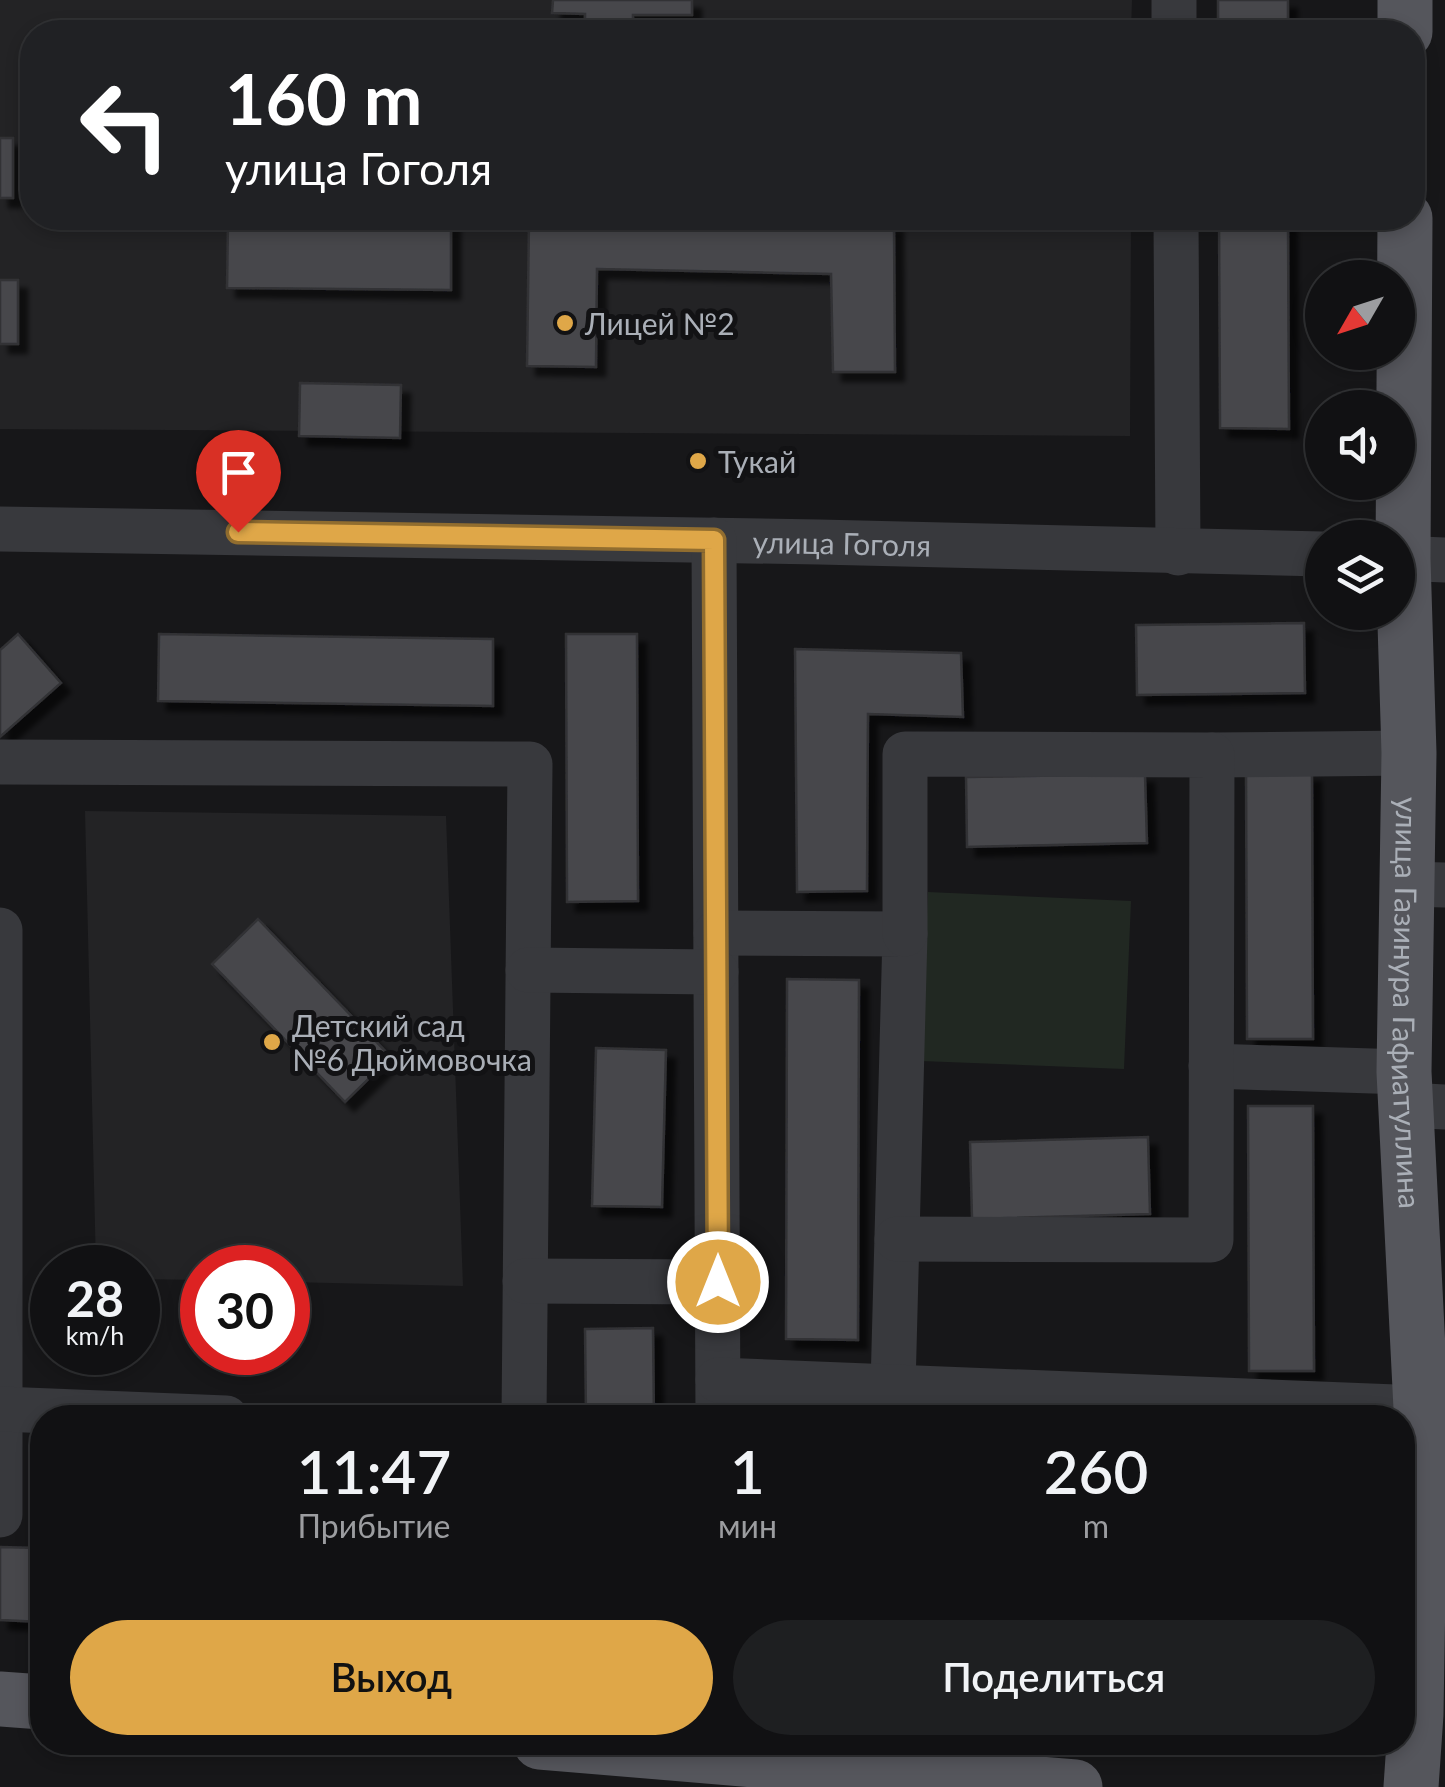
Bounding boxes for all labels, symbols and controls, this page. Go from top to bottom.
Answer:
text: 160 m [225,56,422,140]
icon: left [60,60,190,190]
text: улица Гоголя [225,141,492,195]
north arrow [1305,260,1415,370]
map controls [1305,260,1415,630]
place label: Лицей №2 [584,305,735,341]
marker: Лицей №2 [554,312,576,334]
button: sound [1305,390,1415,500]
pin [196,430,281,533]
place label: Тукай [718,443,796,479]
icon: arrive [211,445,266,500]
marker: Тукай [687,450,709,472]
button: layers [1305,520,1415,630]
street label: улица Гоголя [753,523,931,563]
street label: улица Газинура Гафиатуллина [1386,797,1429,1210]
place label: Детский сад №6 Дюймовочка [292,1007,532,1077]
marker: Детский сад №6 Дюймовочка [261,1031,283,1053]
position arrow [666,1230,770,1334]
speed limit sign: 30 [180,1245,310,1375]
text: 28 [66,1268,124,1328]
text: km/h [66,1320,124,1350]
text: 11:47 [297,1435,451,1507]
text: 1 [730,1435,765,1507]
text: 260 [1044,1435,1148,1507]
text: Прибытие [298,1506,450,1545]
text: мин [718,1506,777,1545]
text: m [1083,1506,1109,1545]
button: Выход [70,1620,713,1735]
button: Поделиться [733,1620,1375,1735]

